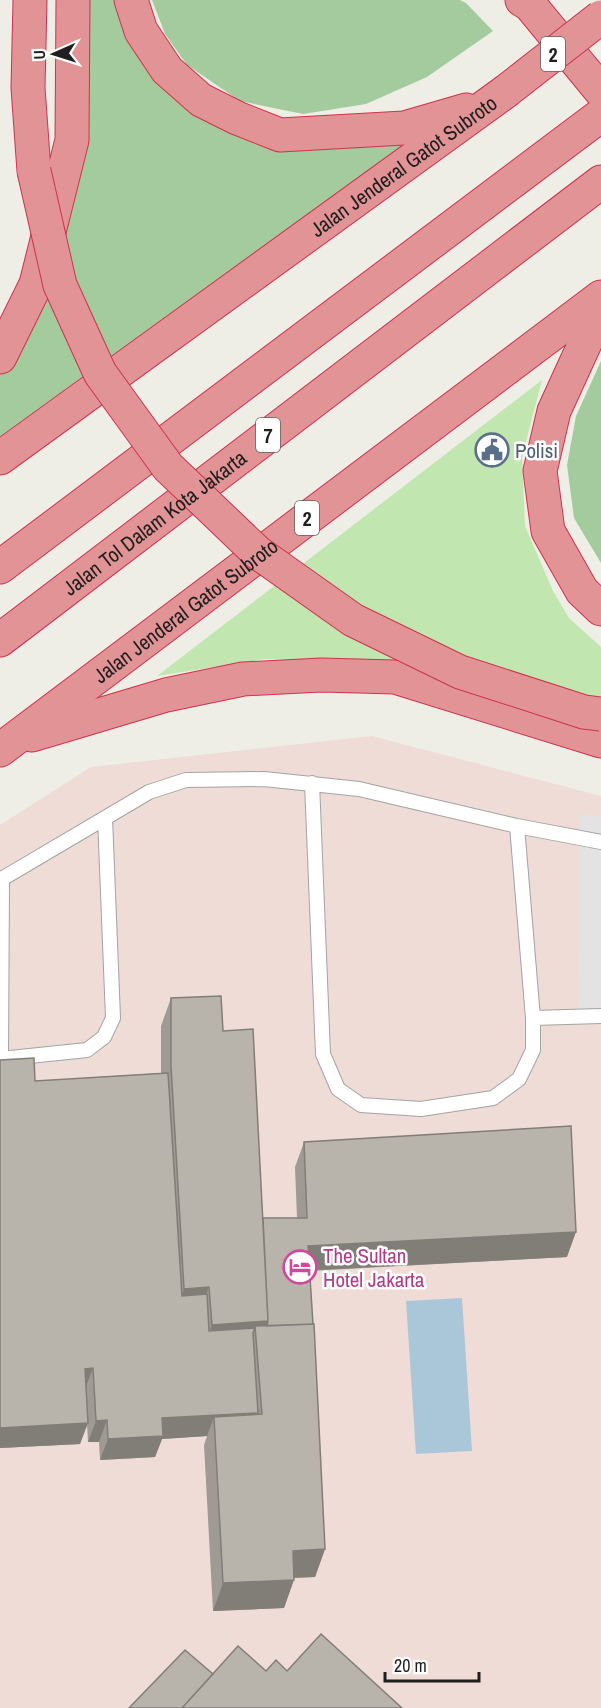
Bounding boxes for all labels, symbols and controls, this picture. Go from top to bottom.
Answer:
north arrow [24,24,84,84]
road number: 2 [541,37,565,71]
text: U [28,49,50,60]
street label: Jalan Jenderal Gatot Subroto [304,88,502,243]
road number: 7 [256,418,280,452]
public building icon: Polisi [474,432,510,468]
place label: Polisi [515,436,558,465]
street label: Jalan Tol Dalam Kota Jakarta [56,443,252,602]
road number: 2 [295,501,319,535]
street label: Jalan Jenderal Gatot Subroto [87,531,283,689]
place label: The Sultan Hotel Jakarta [323,1241,425,1294]
hotel icon: The Sultan Hotel Jakarta [282,1249,318,1285]
scale bar [385,1645,480,1683]
text: 20 m [394,1653,427,1678]

